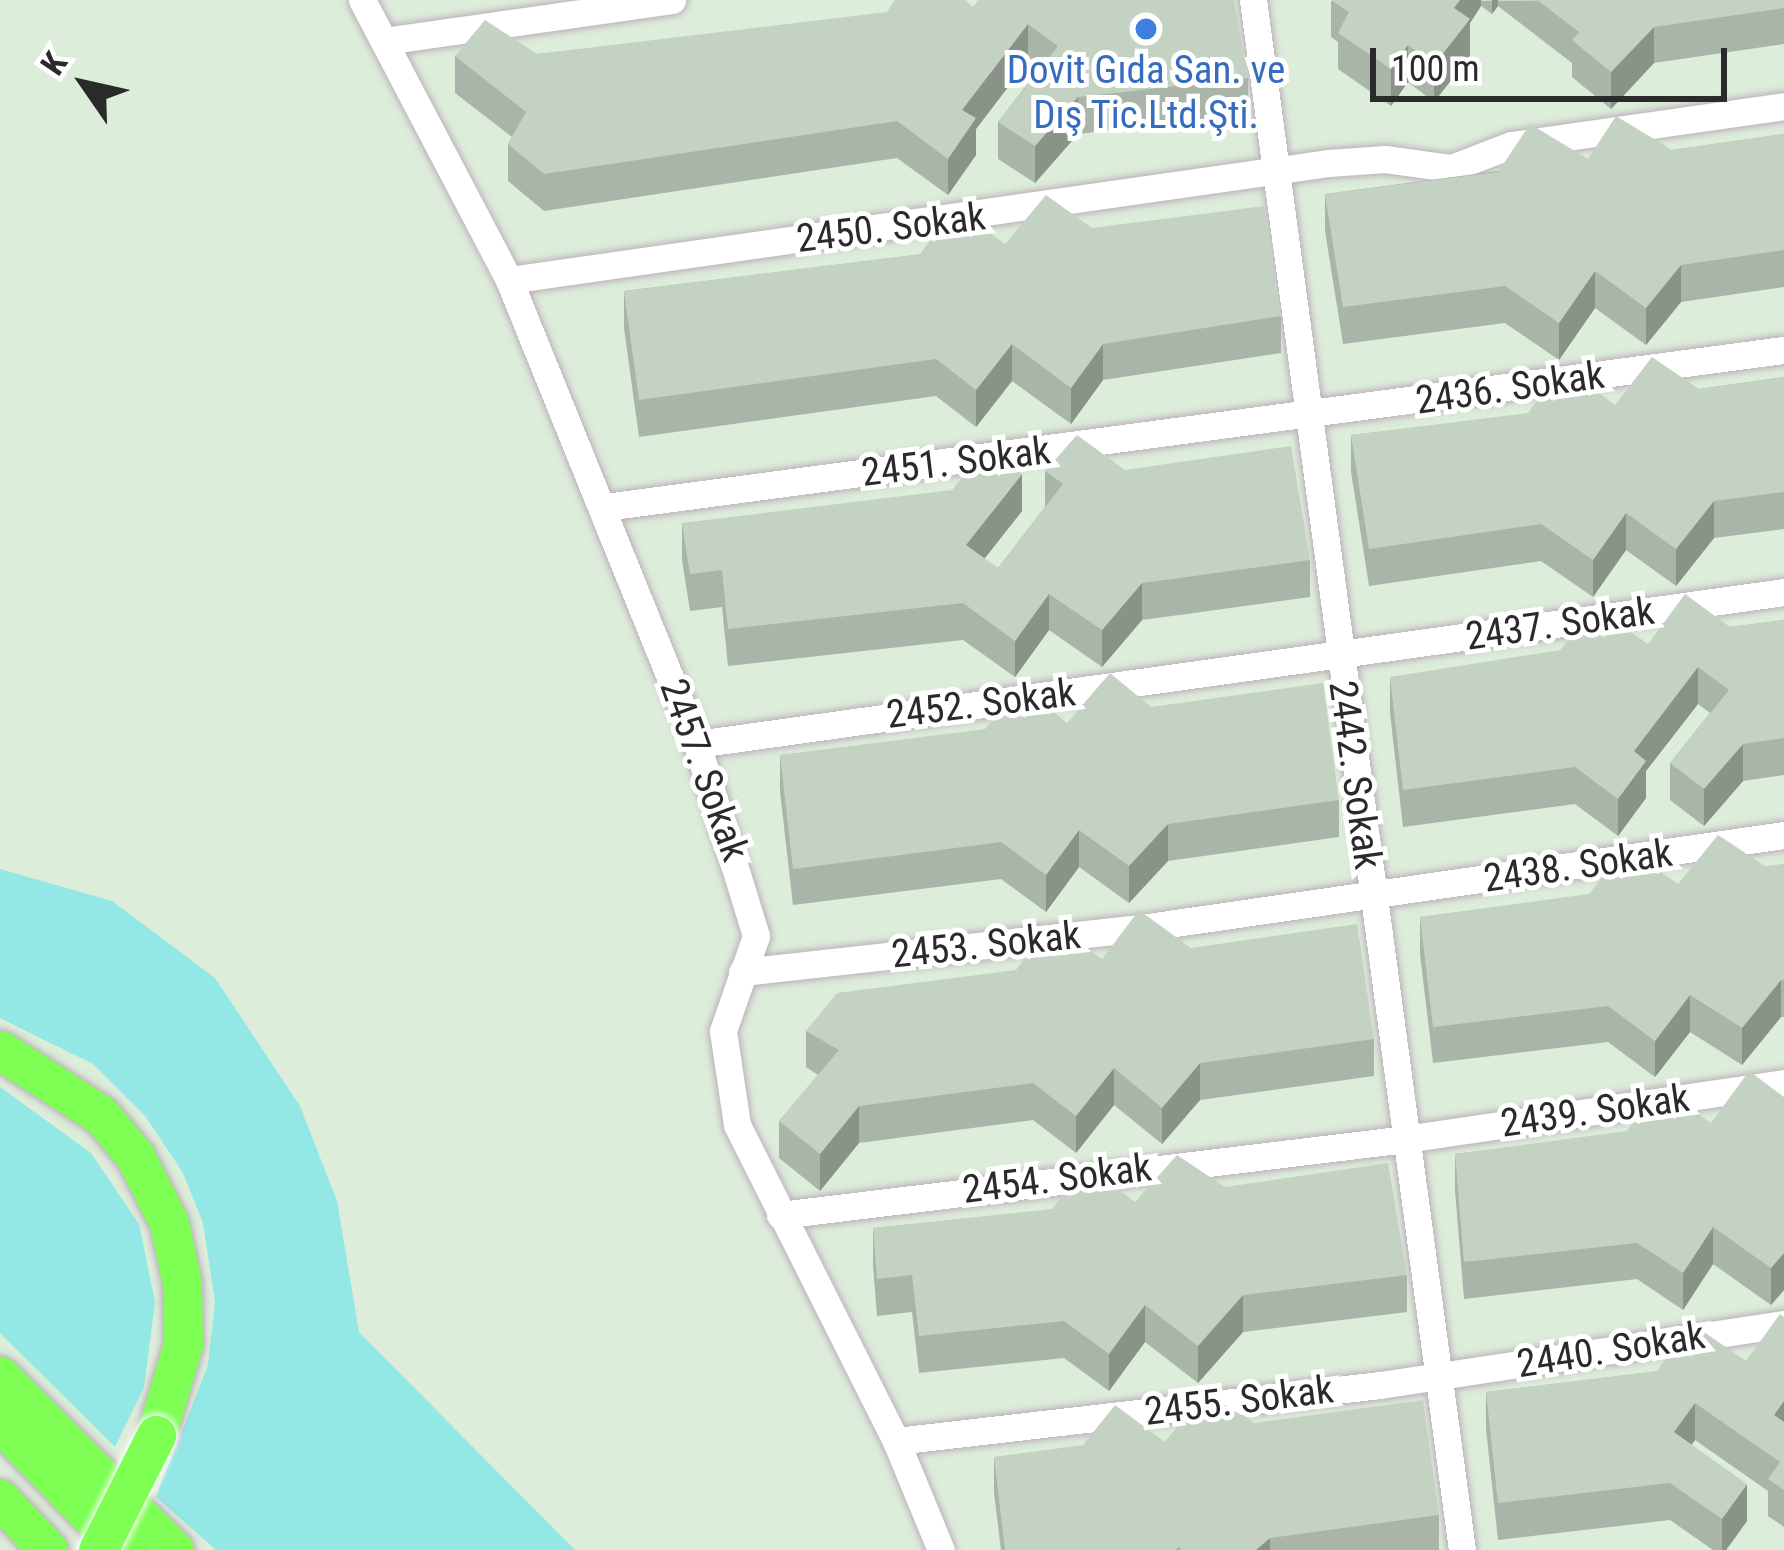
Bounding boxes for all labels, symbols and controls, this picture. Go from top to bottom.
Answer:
marker: Dovit Gıda San. ve Dış Tic.Ltd.Şti. [1133,16,1159,42]
north arrow [24,24,144,144]
scale bar [1376,24,1733,98]
text: K [32,45,75,82]
place label: Dovit Gıda San. ve Dış Tic.Ltd.Şti. [1007,48,1285,139]
text: 100 m [1391,48,1480,90]
street label: 2450. Sokak [794,193,988,263]
street label: 2436. Sokak [1413,352,1607,424]
street label: 2451. Sokak [859,427,1053,497]
street label: 2437. Sokak [1463,588,1657,660]
street label: 2452. Sokak [884,669,1078,739]
street label: 2457. Sokak [650,673,758,867]
street label: 2442. Sokak [1319,678,1391,872]
street label: 2438. Sokak [1481,830,1675,902]
street label: 2453. Sokak [889,912,1083,978]
street label: 2439. Sokak [1498,1075,1692,1147]
street label: 2454. Sokak [960,1144,1154,1214]
street label: 2440. Sokak [1514,1312,1708,1388]
street label: 2455. Sokak [1142,1366,1336,1436]

